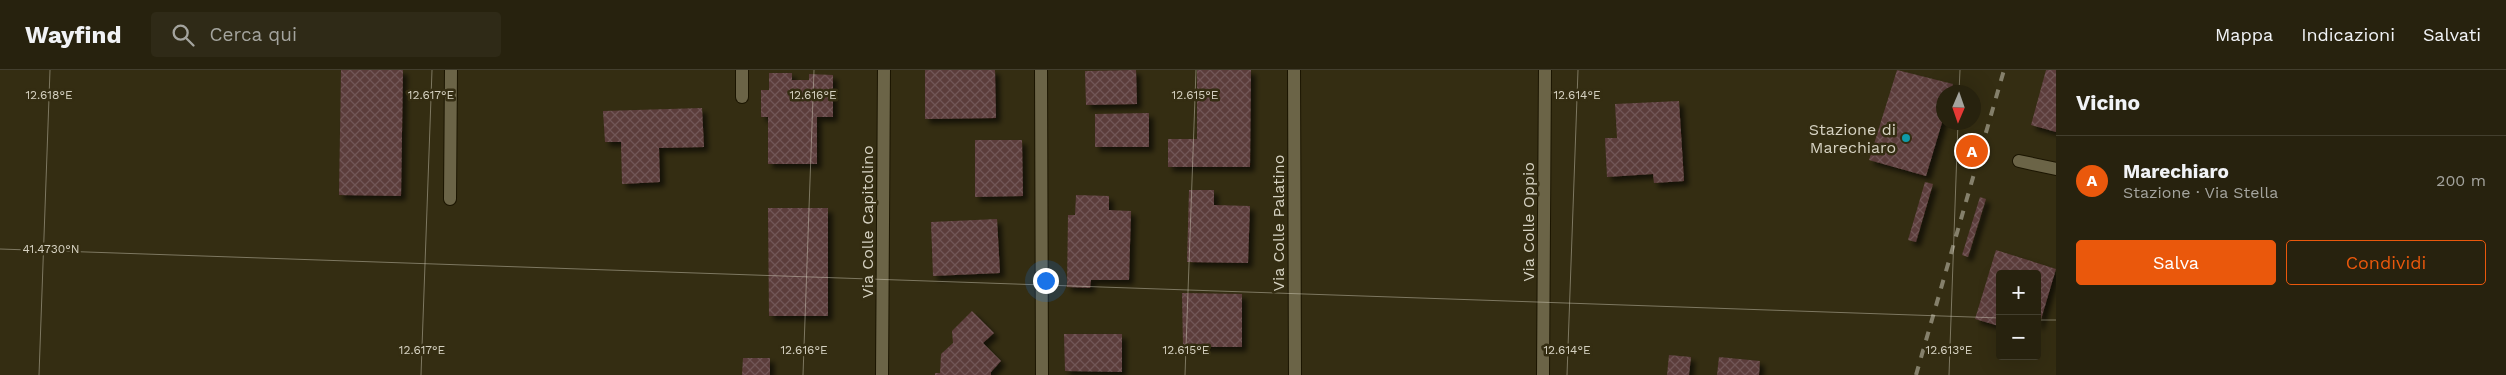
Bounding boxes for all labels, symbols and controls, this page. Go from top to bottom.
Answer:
search box [151,12,501,57]
text: Wayfind [25,21,121,49]
icon: search [169,21,197,49]
text: Cerca qui [209,23,297,46]
text: Mappa [2215,24,2273,45]
text: Indicazioni [2301,24,2395,45]
text: Salvati [2423,24,2481,45]
north arrow [1936,85,1981,130]
text: 12.618°E [25,88,73,102]
text: 12.617°E [408,88,455,102]
text: 12.616°E [789,88,837,102]
text: 12.615°E [1172,88,1219,102]
text: 12.614°E [1553,88,1601,102]
text: Vicino [2076,90,2140,115]
place label: Stazione di Marechiaro [1809,120,1896,157]
marker: Stazione di Marechiaro [1900,132,1912,144]
pin: A [1956,132,1988,170]
street label: Via Colle Capitolino [858,145,877,299]
street label: Via Colle Palatino [1269,155,1288,291]
text: Marechiaro [2123,160,2229,183]
street label: Via Colle Oppio [1519,162,1538,282]
text: A [2087,171,2097,190]
text: 200 m [2436,171,2486,190]
text: Stazione · Via Stella [2123,183,2278,202]
button: Salva [2076,240,2276,285]
button: Condividi [2286,240,2486,285]
text: 41.4730°N [22,242,80,256]
your location [1033,268,1059,294]
map controls [1996,270,2041,360]
button: + [1996,270,2041,315]
button: − [1996,315,2041,360]
text: 12.617°E [399,343,446,357]
text: 12.616°E [780,343,828,357]
text: 12.615°E [1163,343,1210,357]
text: 12.614°E [1543,343,1591,357]
text: 12.613°E [1926,343,1973,357]

